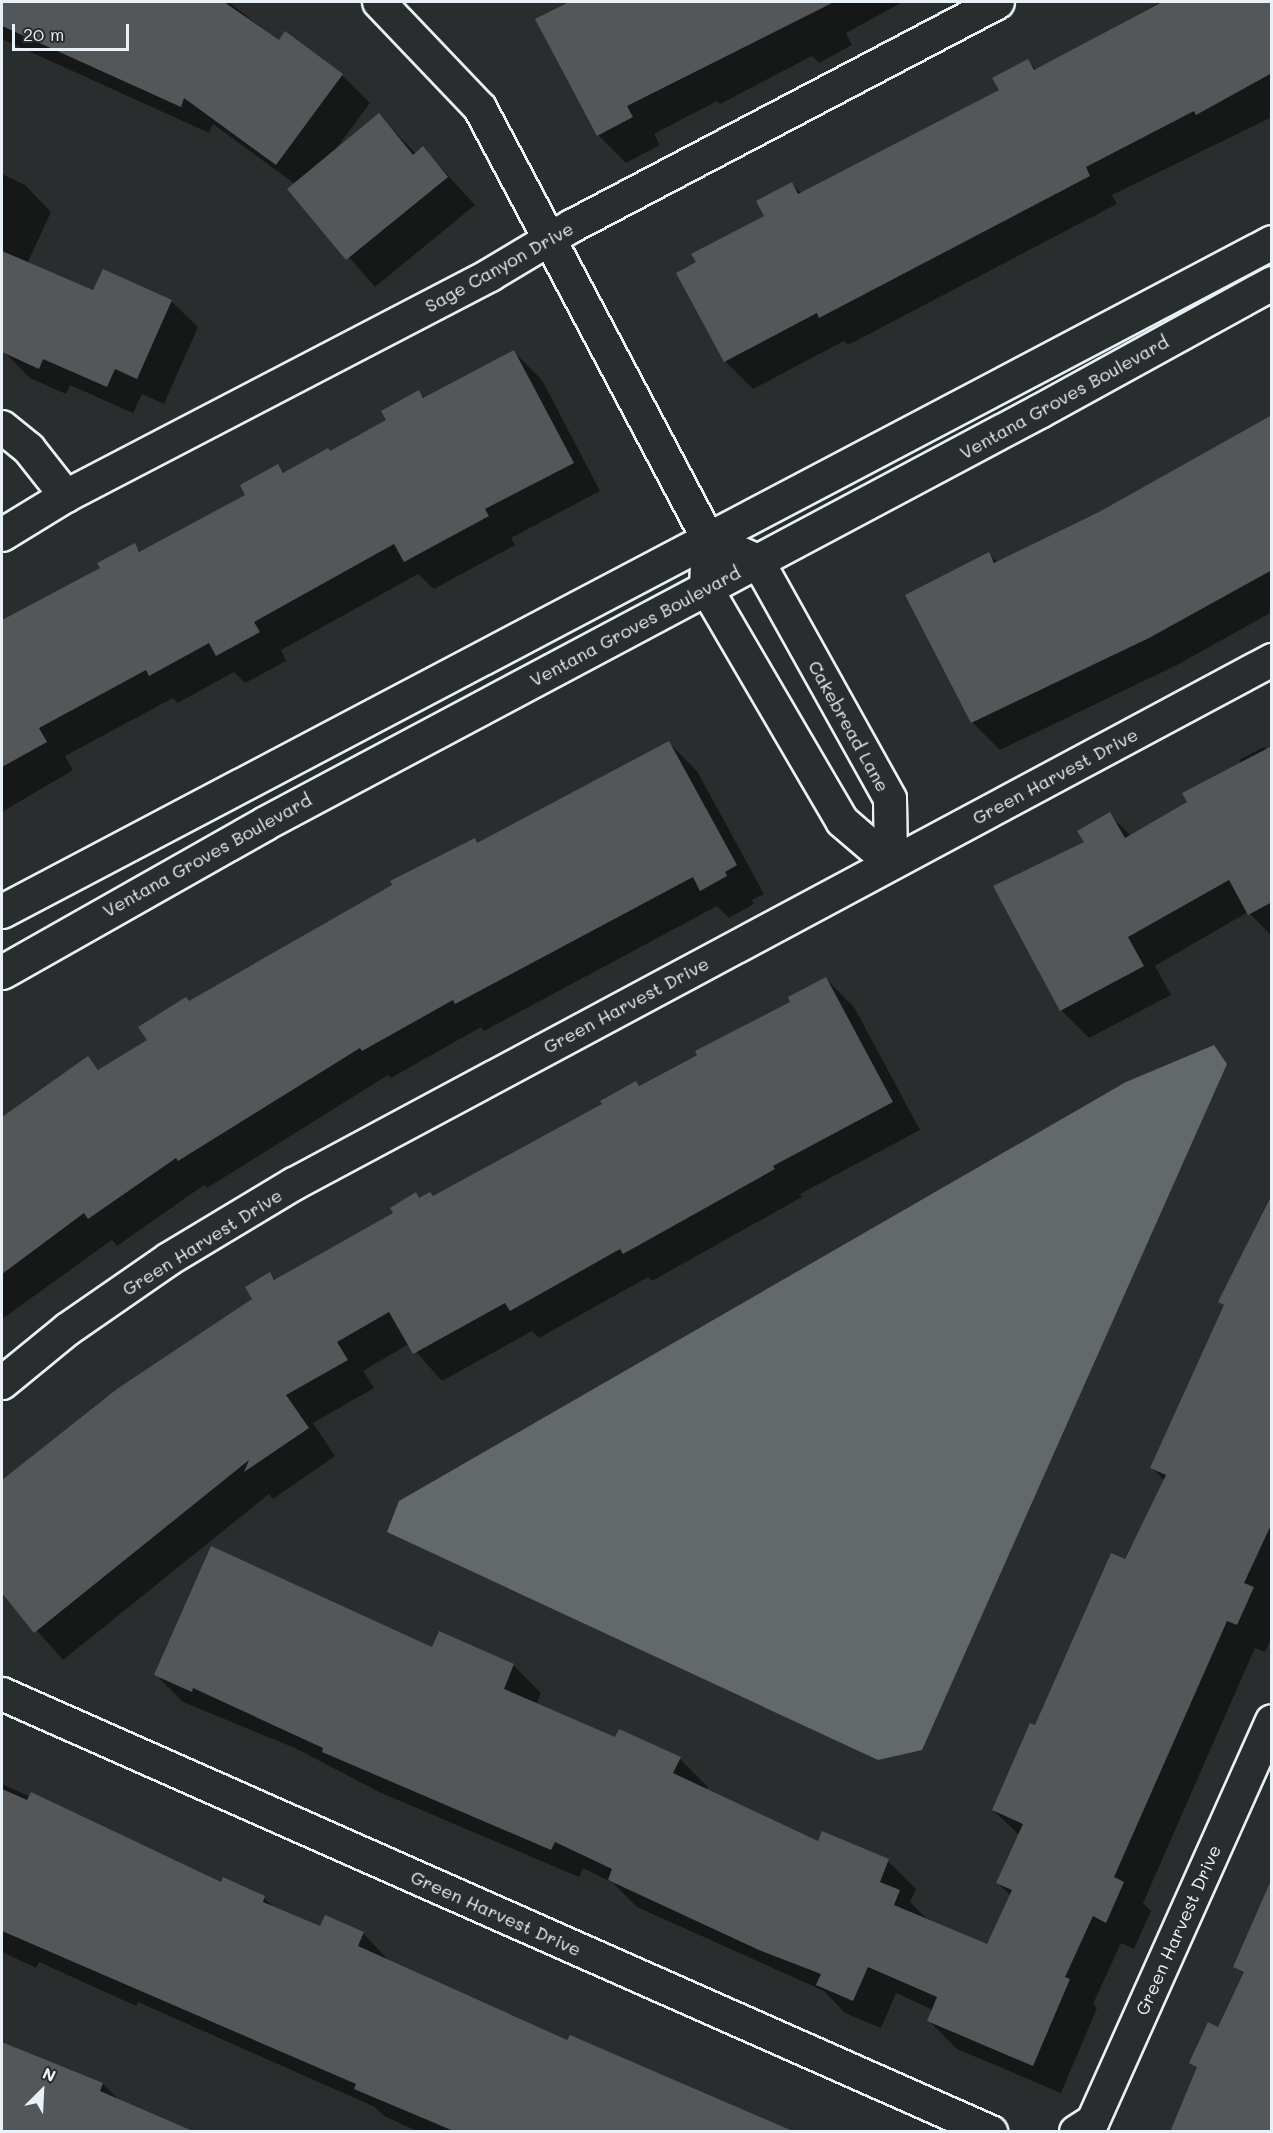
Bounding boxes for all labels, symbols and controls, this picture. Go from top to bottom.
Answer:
scale bar [15,12,132,50]
text: 20 m [23,22,64,46]
street label: Sage Canyon Drive [421,217,577,317]
street label: Ventana Groves Boulevard [956,330,1172,464]
street label: Ventana Groves Boulevard [526,561,744,691]
street label: Cakebread Lane [804,657,894,795]
street label: Green Harvest Drive [969,723,1141,829]
street label: Ventana Groves Boulevard [99,788,315,922]
street label: Green Harvest Drive [540,952,712,1058]
street label: Green Harvest Drive [118,1184,286,1300]
street label: Green Harvest Drive [1131,1841,1225,2019]
street label: Green Harvest Drive [407,1866,585,1960]
north arrow [12,2061,72,2121]
text: N [40,2062,59,2086]

